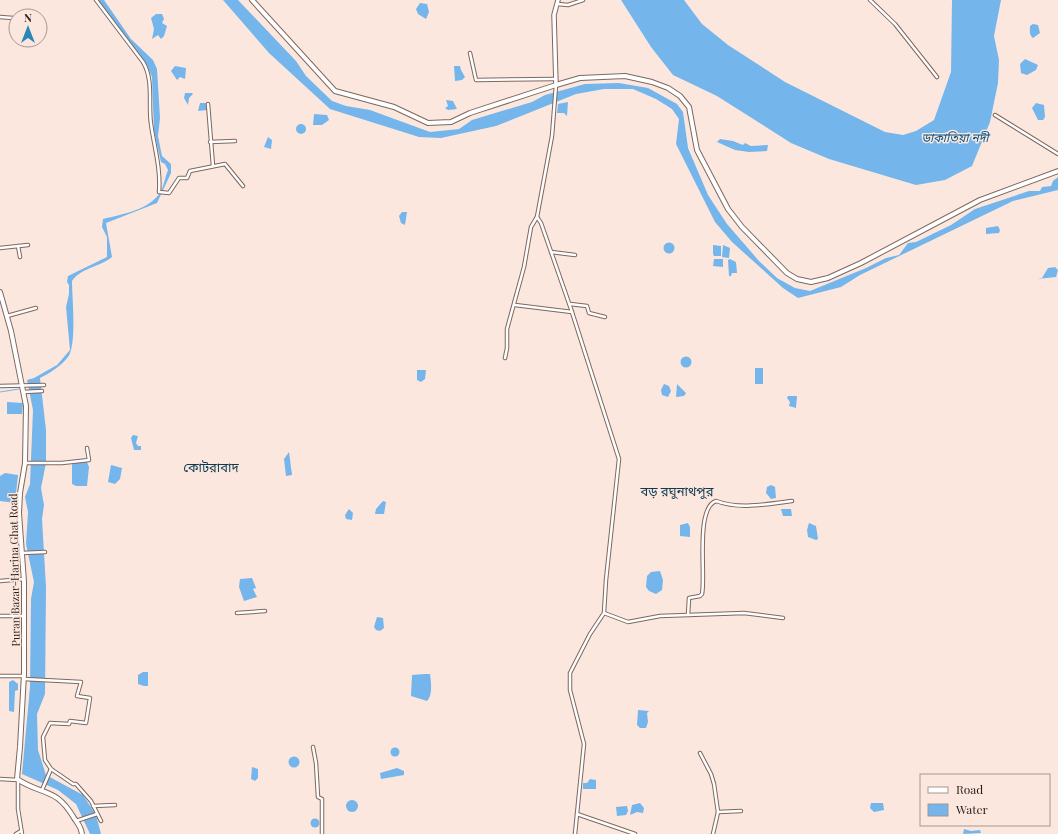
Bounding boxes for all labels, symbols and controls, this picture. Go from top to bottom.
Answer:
north arrow [8,8,48,48]
text: N [24,10,32,25]
water label: ডাকাতিয়া নদী [921,129,991,145]
district label: কোটরাবাদ [183,458,239,475]
district label: বড় রঘুনাথপুর [640,482,714,500]
street label: Puran Bazar-Harina Ghat Road [5,493,23,647]
legend [920,774,1050,826]
text: Road [956,781,983,797]
text: Water [955,801,989,817]

